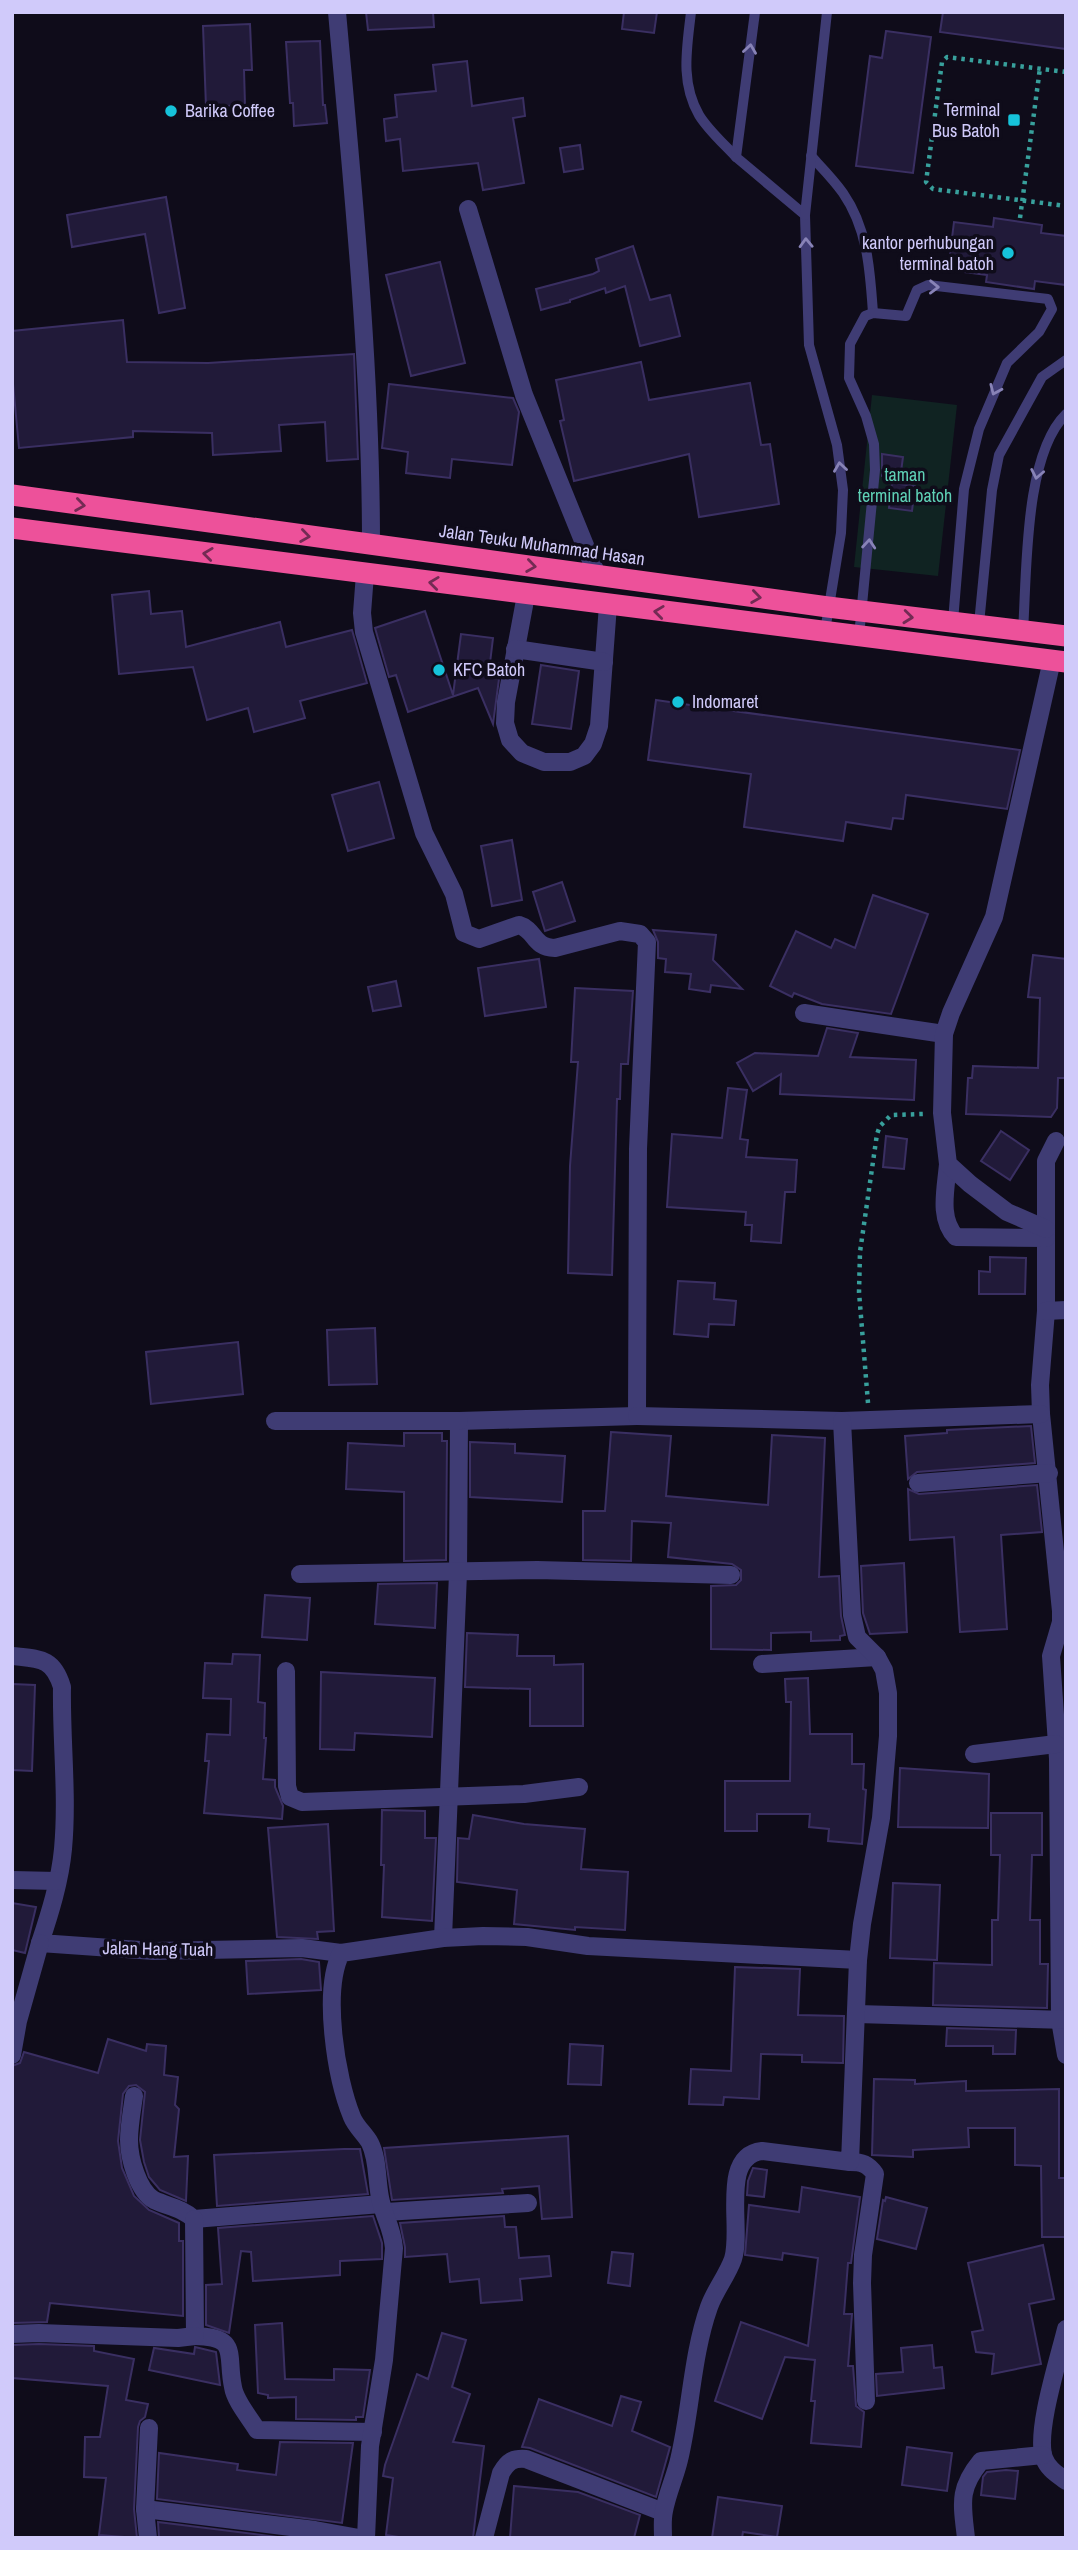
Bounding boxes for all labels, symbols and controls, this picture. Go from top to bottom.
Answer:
one-way arrow [742,43,757,55]
place label: Terminal Bus Batoh [932,97,1000,143]
place label: Barika Coffee [185,98,275,123]
marker: Barika Coffee [163,103,179,119]
marker: Terminal Bus Batoh [1006,112,1022,128]
place label: kantor perhubungan terminal batoh [862,230,994,276]
one-way arrow [798,238,813,249]
marker: kantor perhubungan terminal batoh [1000,245,1016,261]
one-way arrow [929,279,940,295]
one-way arrow [989,383,1003,395]
one-way arrow [833,461,848,473]
park label: taman terminal batoh [858,462,952,508]
one-way arrow [1031,468,1046,480]
one-way arrow [74,497,86,512]
street label: Jalan Teuku Muhammad Hasan [438,518,646,571]
one-way arrow [299,528,311,543]
one-way arrow [861,538,876,549]
one-way arrow [202,546,214,561]
one-way arrow [525,559,537,574]
one-way arrow [428,576,440,591]
one-way arrow [750,590,762,605]
one-way arrow [654,604,665,619]
one-way arrow [903,609,914,624]
place label: KFC Batoh [453,657,525,682]
marker: KFC Batoh [431,662,447,678]
place label: Indomaret [692,689,758,714]
marker: Indomaret [670,694,686,710]
street label: Jalan Hang Tuah [102,1935,214,1962]

